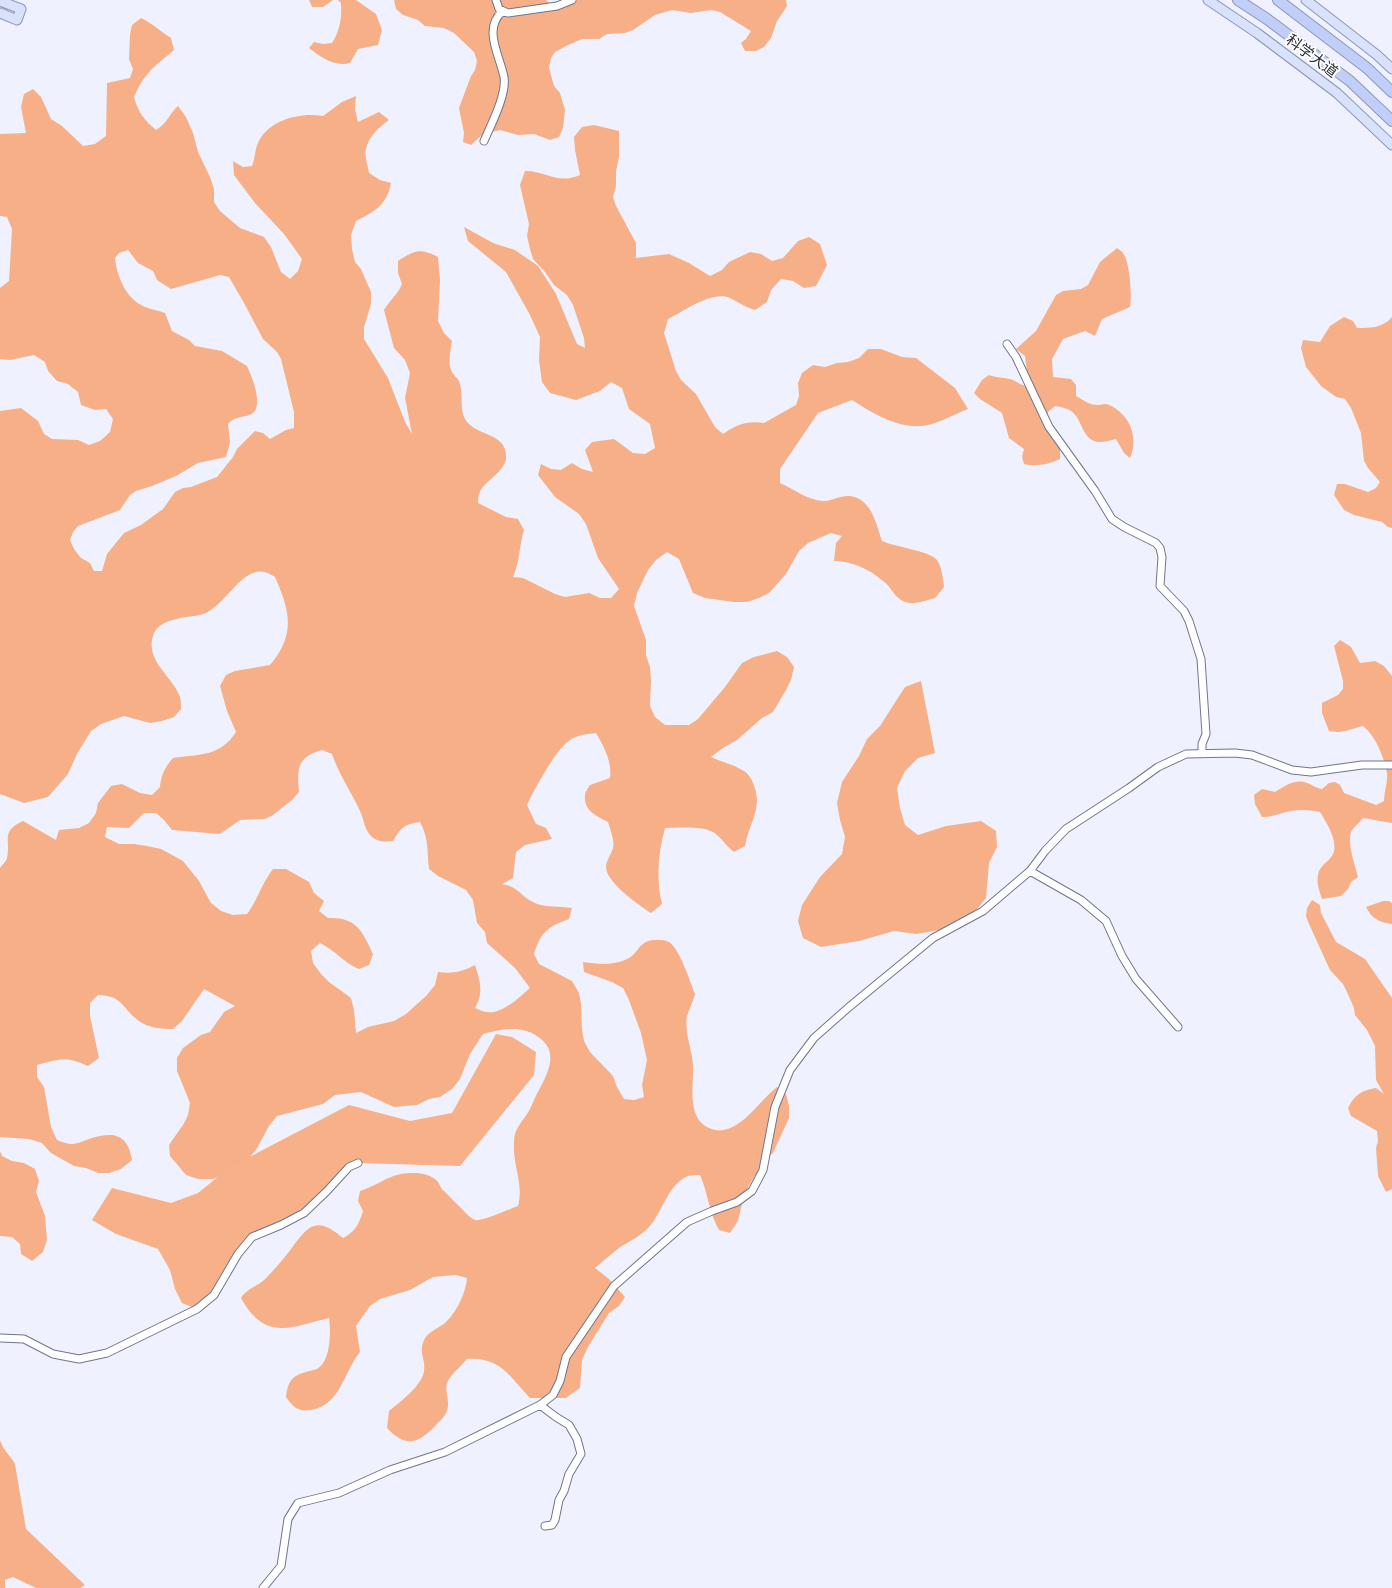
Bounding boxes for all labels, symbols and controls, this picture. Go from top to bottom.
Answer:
street label: 科学大道 [1282,29,1343,82]

